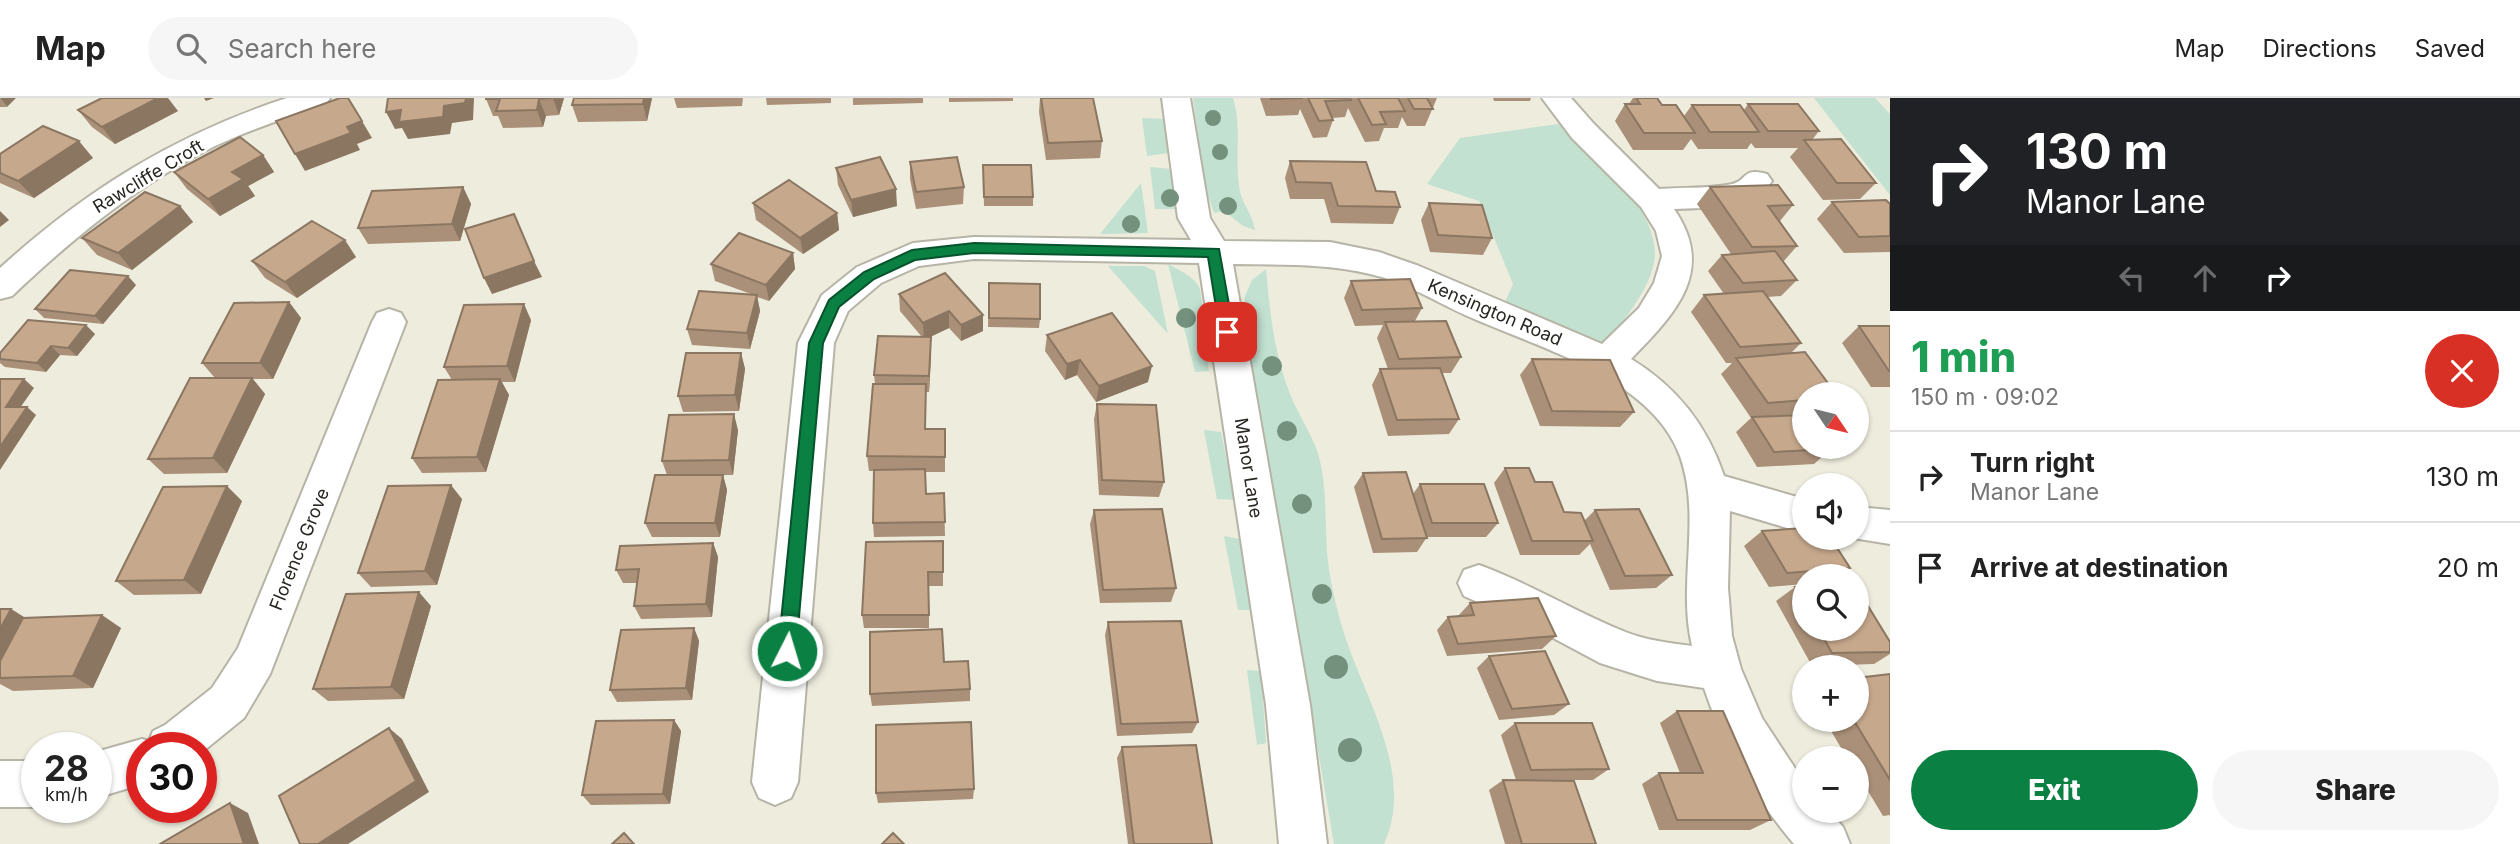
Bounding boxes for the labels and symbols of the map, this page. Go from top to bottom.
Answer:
street label: Rawcliffe Croft [89,135,207,217]
street label: Kensington Road [1425,274,1565,350]
pin [1197,302,1257,362]
north arrow [1792,382,1869,458]
street label: Manor Lane [1231,416,1267,520]
street label: Florence Grove [265,485,333,613]
position arrow [750,614,824,688]
speed limit sign: 30 [126,732,217,823]

